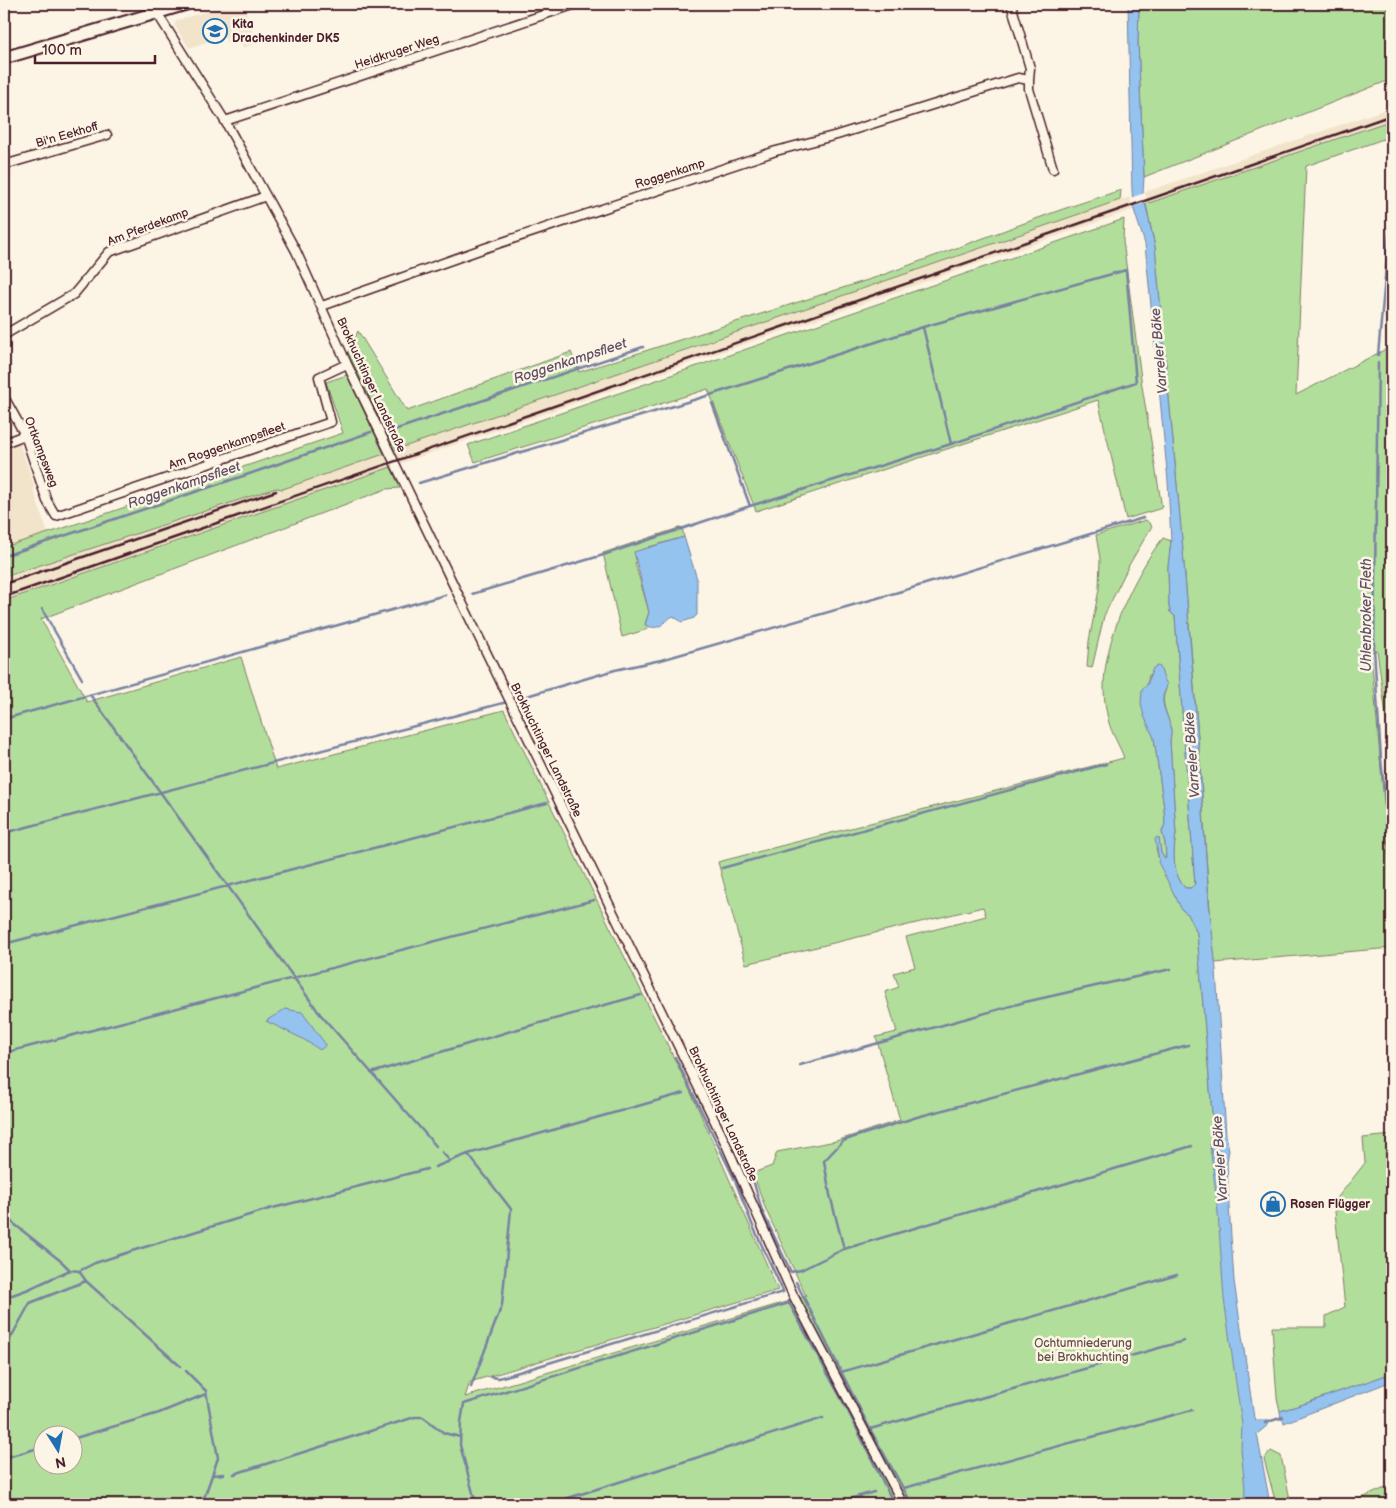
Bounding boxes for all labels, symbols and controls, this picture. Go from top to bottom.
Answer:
place label: Kita Drachenkinder DK5 [232,17,340,46]
school or university icon: Kita Drachenkinder DK5 [202,18,228,44]
street label: Heidkruger Weg [353,31,441,73]
scale bar [35,32,155,64]
text: 100 m [42,41,82,60]
street label: Bi'n Eekhoff [34,119,101,151]
street label: Roggenkamp [633,156,707,192]
street label: Am Pferdekamp [105,205,191,249]
water label: Varreler Bäke [1147,307,1171,395]
street label: Brokhuchtinger Landstraße [333,315,409,455]
water label: Roggenkampsfleet [511,334,630,387]
street label: Ortkampsweg [21,415,61,490]
street label: Am Roggenkampsfleet [167,419,288,473]
water label: Roggenkampsfleet [125,457,243,512]
water label: Uhlenbroker Fleth [1358,558,1375,672]
street label: Brokhuchtinger Landstraße [507,680,585,820]
water label: Varreler Bäke [1181,711,1203,799]
street label: Brokhuchtinger Landstraße [685,1044,761,1184]
water label: Varreler Bäke [1209,1115,1231,1203]
shop icon: Rosen Flügger [1260,1191,1286,1217]
place label: Rosen Flügger [1290,1197,1370,1212]
park label: Ochtumniederung bei Brokhuchting [1034,1336,1132,1365]
north arrow [32,1426,82,1476]
text: N [54,1453,67,1472]

